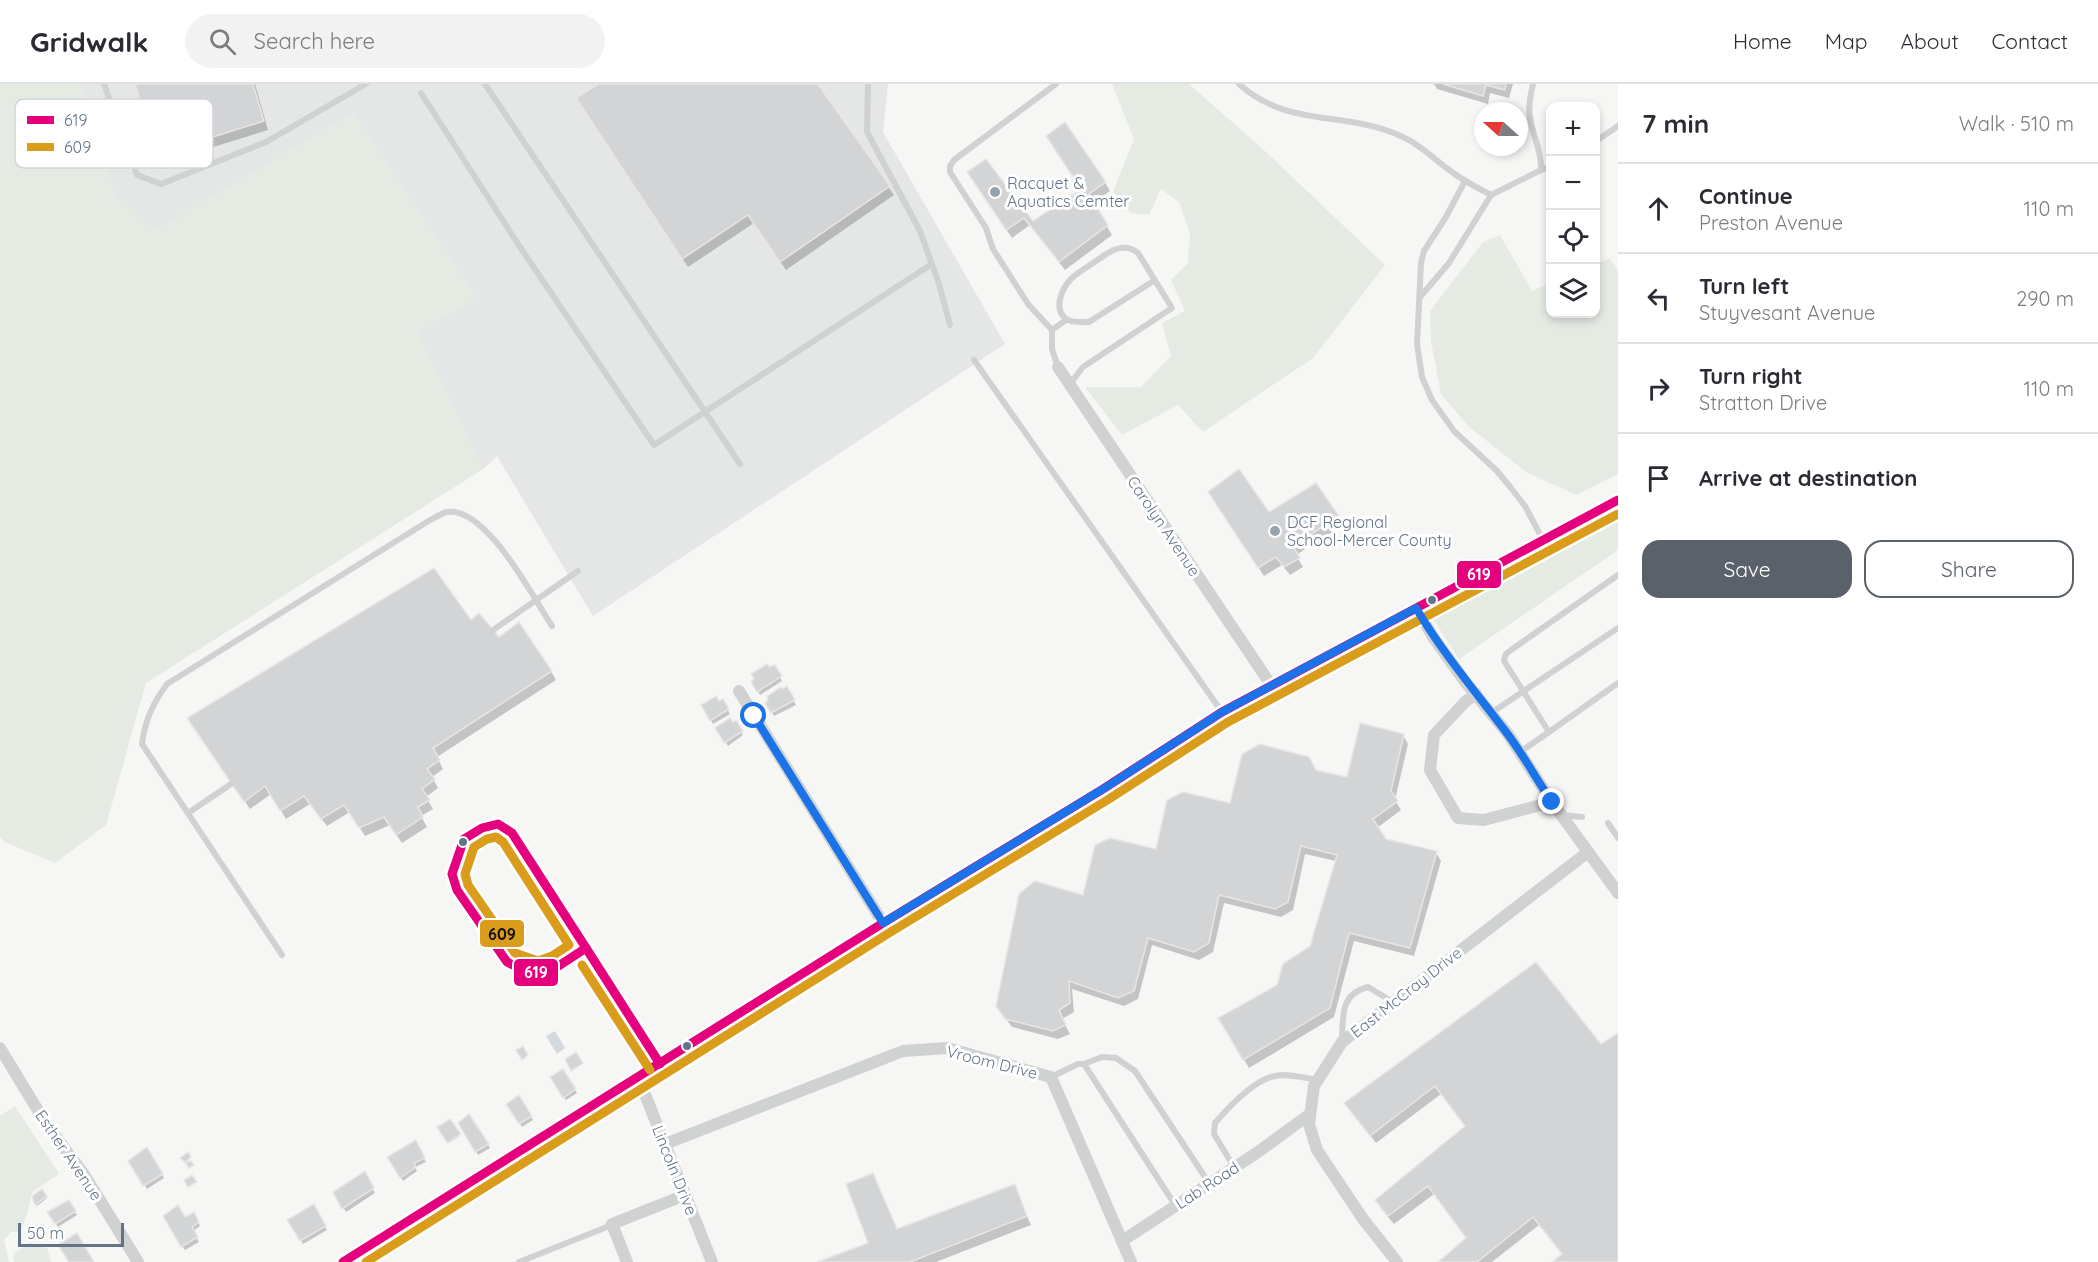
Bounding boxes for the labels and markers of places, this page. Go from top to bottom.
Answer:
place label: Racquet & Aquatics Cemter [1007,173,1129,211]
marker: Racquet & Aquatics Cemter [988,185,1002,199]
place label: DCF Regional School-Mercer County [1287,512,1452,550]
marker: DCF Regional School-Mercer County [1268,524,1282,538]
unlabelled marker [1426,594,1438,606]
unlabelled marker [457,836,469,848]
unlabelled marker [681,1040,693,1052]

